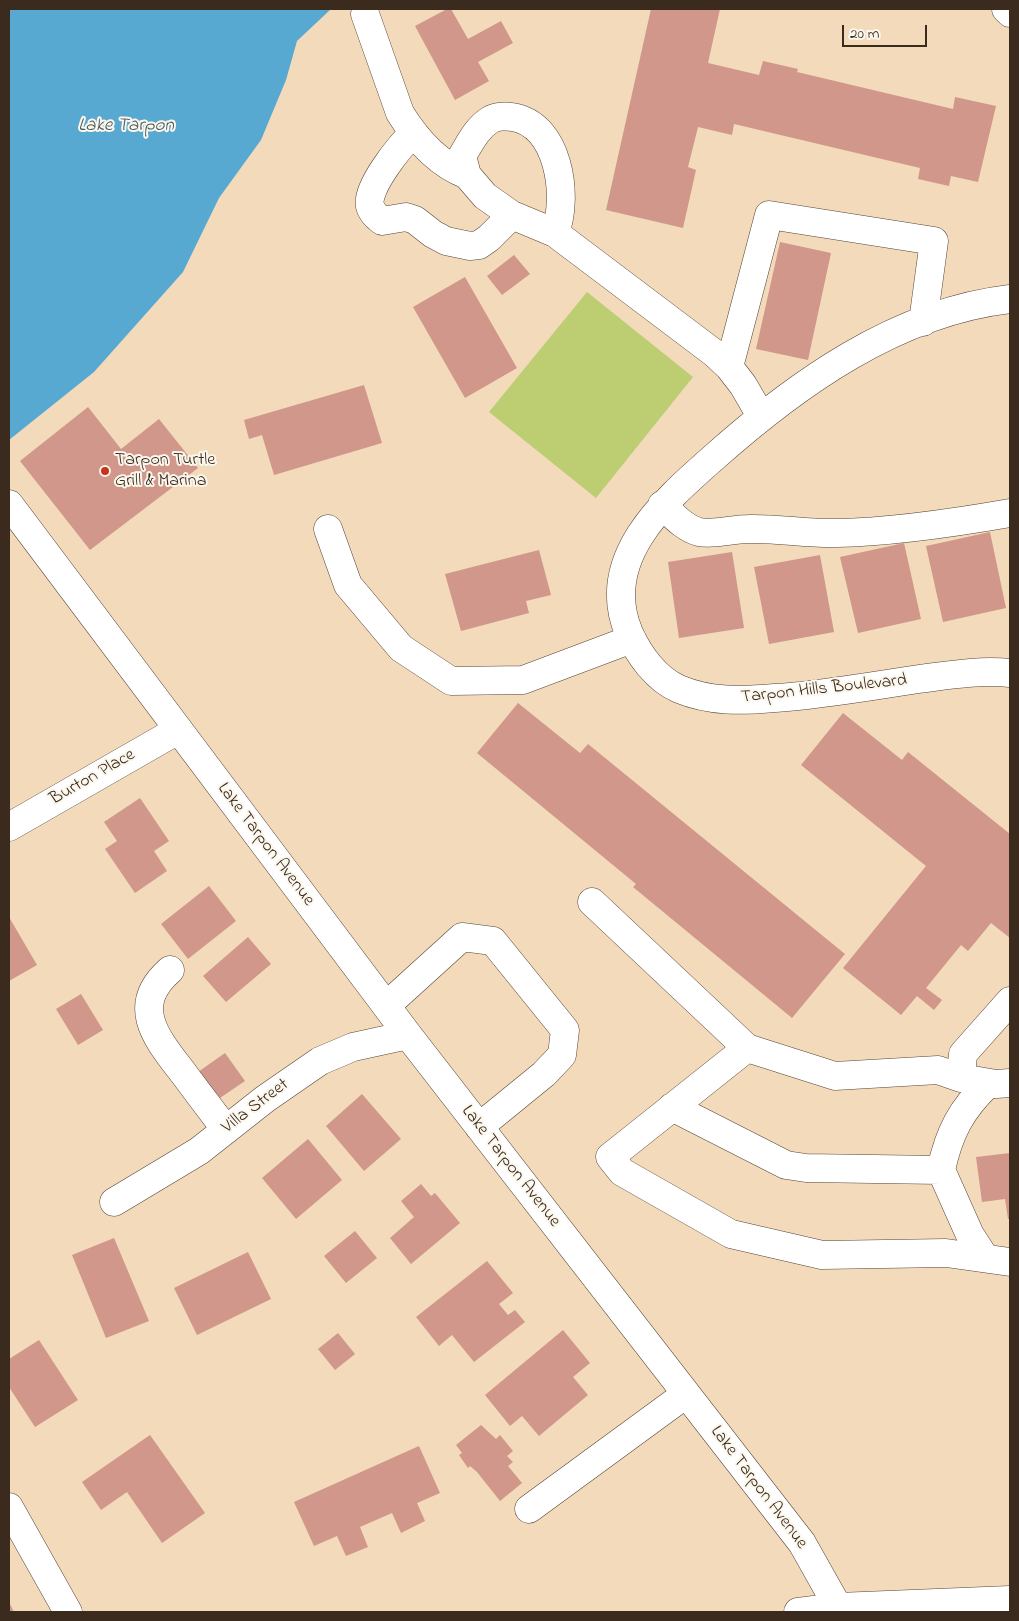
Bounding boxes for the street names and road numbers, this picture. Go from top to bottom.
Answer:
street label: Tarpon Hills Boulevard [740,671,908,709]
street label: Burton Place [47,745,139,811]
street label: Lake Tarpon Avenue [212,779,318,911]
street label: Villa Street [218,1075,294,1139]
street label: Lake Tarpon Avenue [456,1102,564,1232]
street label: Lake Tarpon Avenue [705,1422,811,1554]

